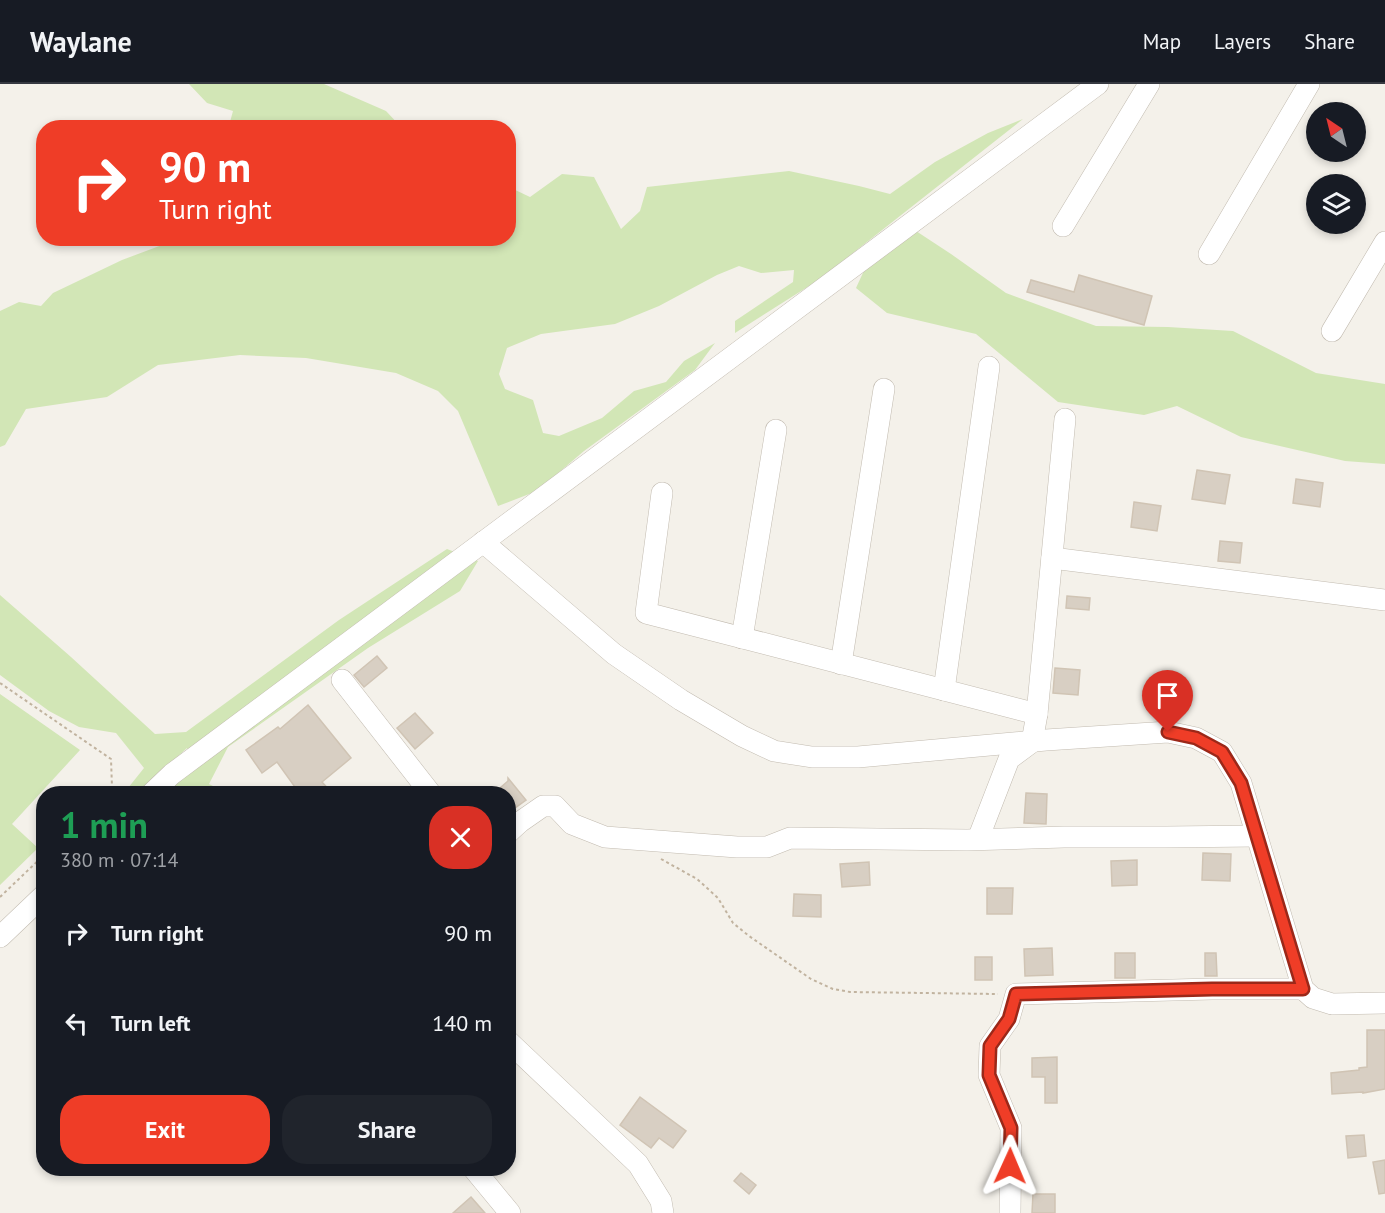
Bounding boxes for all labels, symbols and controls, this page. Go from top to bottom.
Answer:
text: Waylane [30,23,132,60]
text: Map [1143,28,1181,55]
text: Layers [1214,28,1271,55]
text: Share [1304,28,1355,55]
north arrow [1306,102,1366,162]
map controls [1306,102,1366,234]
text: 90 m [159,139,251,194]
icon: right [60,144,138,222]
button: layers [1306,174,1366,234]
text: Turn right [159,192,272,226]
pin [1142,670,1193,732]
icon: arrive [1151,679,1184,712]
text: 1 min [60,801,148,848]
button: close [429,806,492,869]
text: 380 m · 07:14 [60,847,178,873]
icon: right [60,917,93,950]
text: Turn right [111,919,203,947]
text: 90 m [444,919,492,947]
icon: left [60,1007,93,1040]
text: Turn left [111,1009,191,1037]
text: 140 m [432,1009,492,1037]
button: Exit [60,1095,270,1164]
button: Share [282,1095,492,1164]
position arrow [978,1134,1042,1198]

